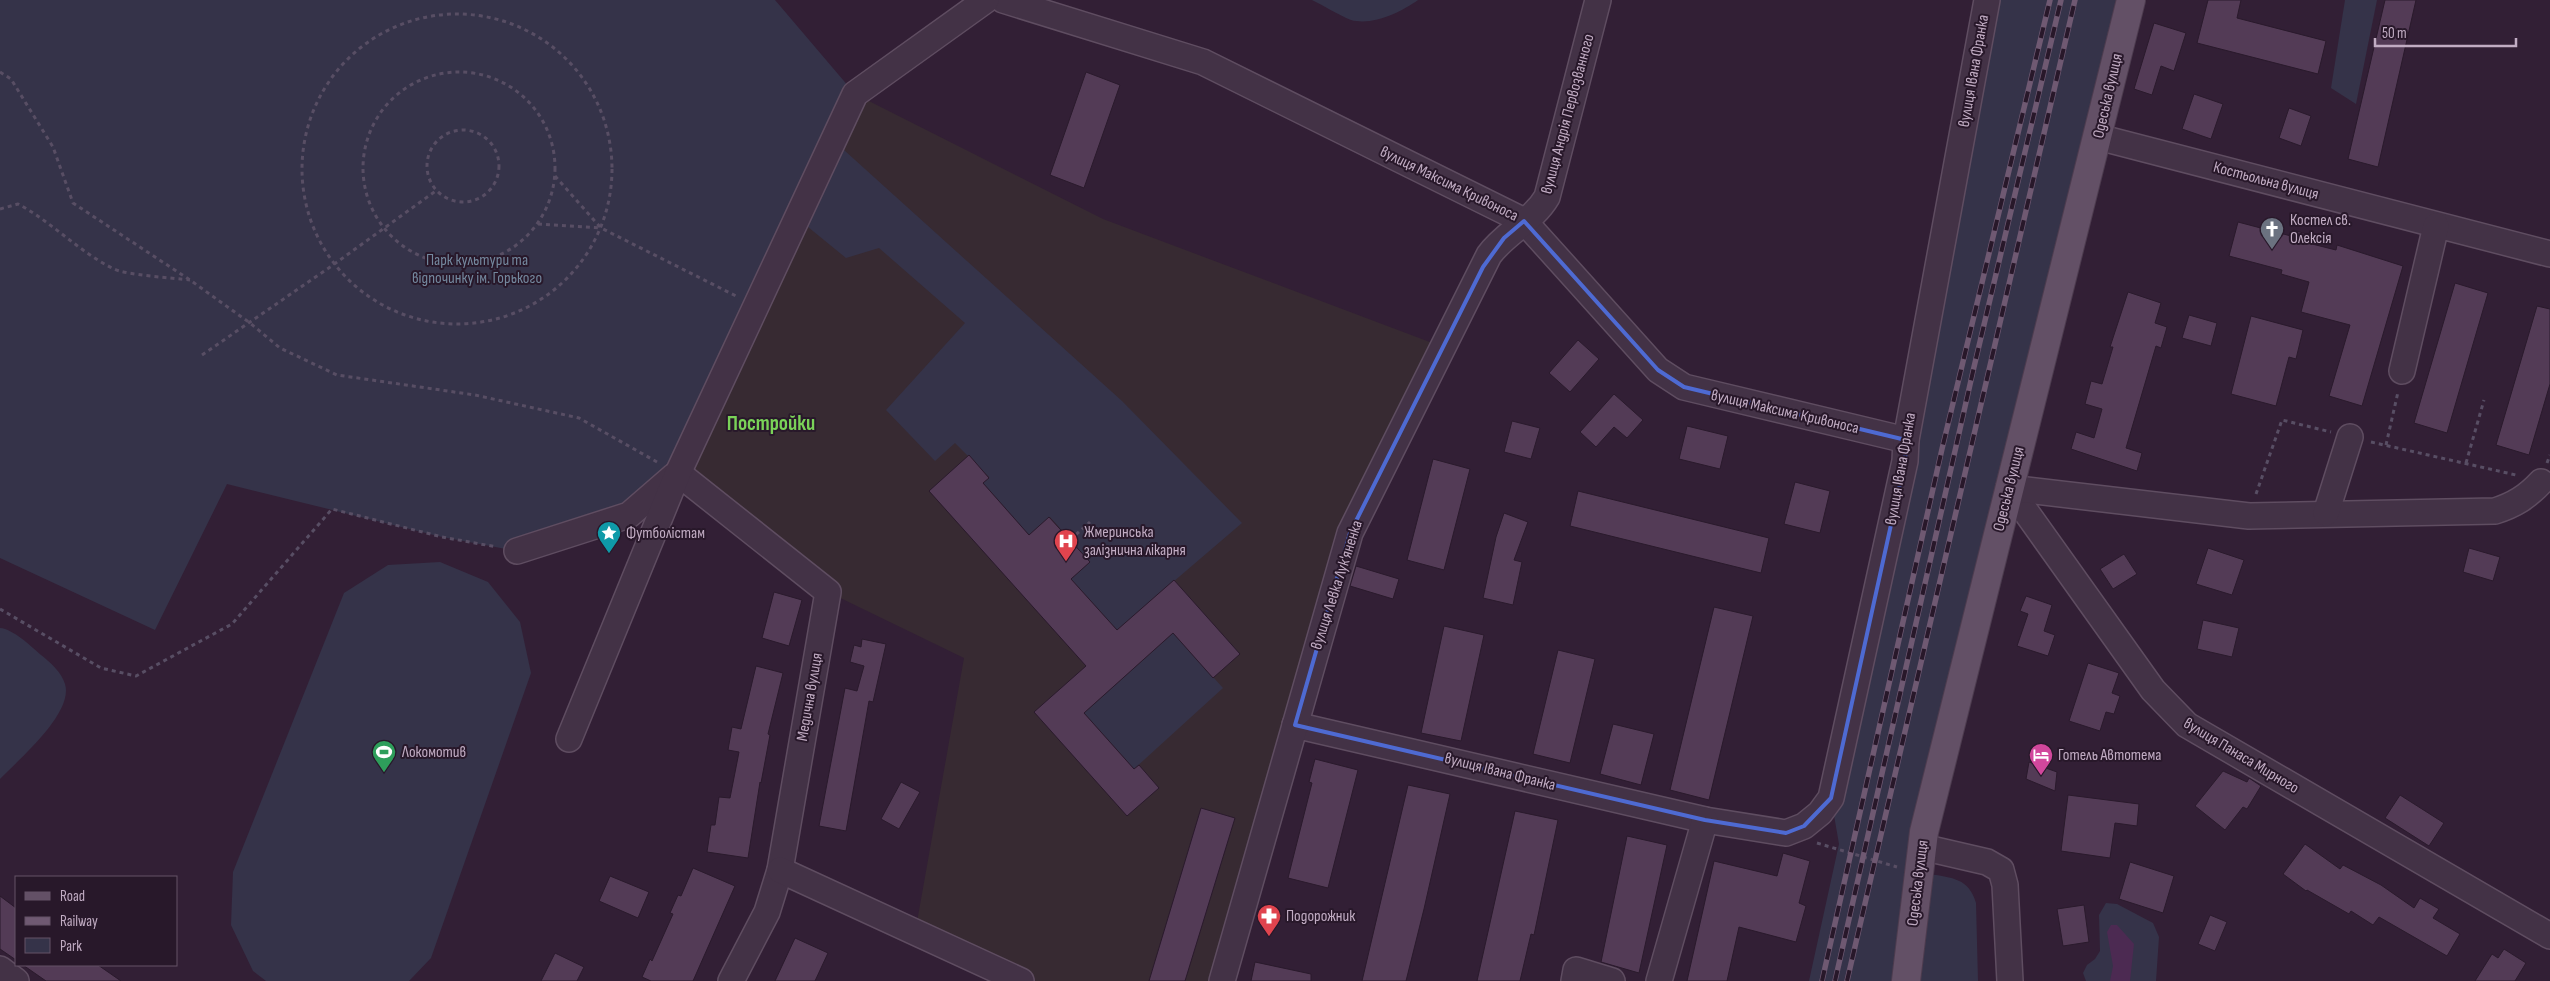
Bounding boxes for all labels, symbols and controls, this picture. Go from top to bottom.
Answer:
street label: вулиця Івана Франка [1955,13,1993,129]
scale bar [2375,15,2516,47]
text: 50 m [2382,24,2407,43]
street label: вулиця Андрія Первозванного [1537,32,1599,196]
street label: Одеська вулиця [2089,52,2127,140]
street label: вулиця Максима Кривоноса [1377,142,1521,226]
street label: Костьольна вулиця [2211,158,2321,204]
place label: Костел св. Олексія [2290,211,2351,248]
church icon: Костел св. Олексія [2259,216,2285,250]
park label: Парк культури та відпочинку ім. Горького [412,251,542,288]
street label: вулиця Максима Кривоноса [1709,386,1861,438]
district label: Постройки [727,411,815,436]
street label: вулиця Івана Франка [1882,411,1920,527]
street label: Одеська вулиця [1989,445,2029,533]
street label: вулиця Левка Лук'яненка [1307,518,1367,652]
place icon: Футболістам [596,520,622,554]
place label: Жмеринська залізнична лікарня [1084,523,1186,560]
place label: Футболістам [626,524,705,543]
hospital icon: Жмеринська залізнична лікарня [1053,528,1079,562]
street label: Медична вулиця [793,651,827,743]
street label: вулиця Панаса Мирного [2180,714,2302,798]
sports icon: Локомотив [371,739,397,773]
hotel icon: Готель Автотема [2028,742,2054,776]
place label: Локомотив [401,743,466,762]
place label: Готель Автотема [2058,746,2162,765]
street label: вулиця Івана Франка [1443,749,1557,795]
street label: Одеська вулиця [1903,839,1933,927]
legend [15,876,178,966]
text: Road [60,887,85,906]
pharmacy icon: Подорожник [1256,903,1282,937]
place label: Подорожник [1286,907,1356,926]
text: Railway [60,912,98,931]
text: Park [60,937,82,956]

